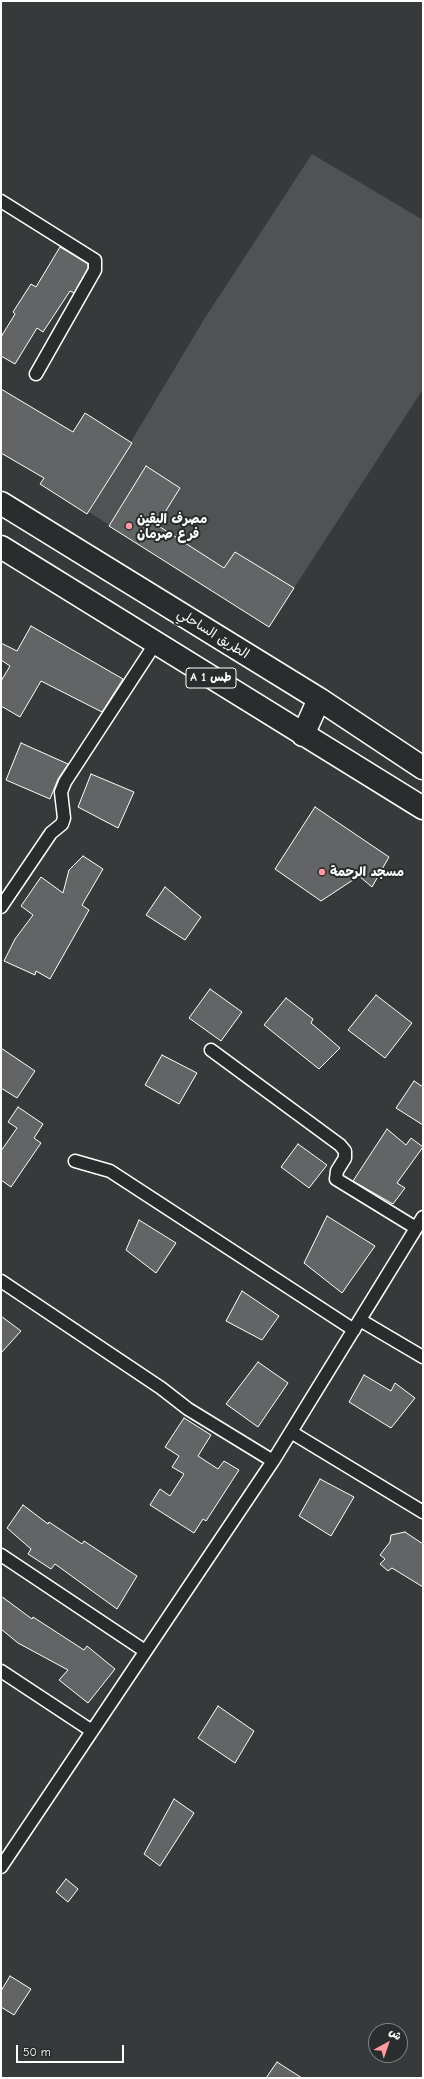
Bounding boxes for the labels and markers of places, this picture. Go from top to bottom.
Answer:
place label: مصرف اليقين فرع صرمان [137,511,207,542]
marker: مصرف اليقين فرع صرمان [124,521,134,531]
place label: مسجد الرحمة [330,864,404,880]
marker: مسجد الرحمة [317,867,327,877]

